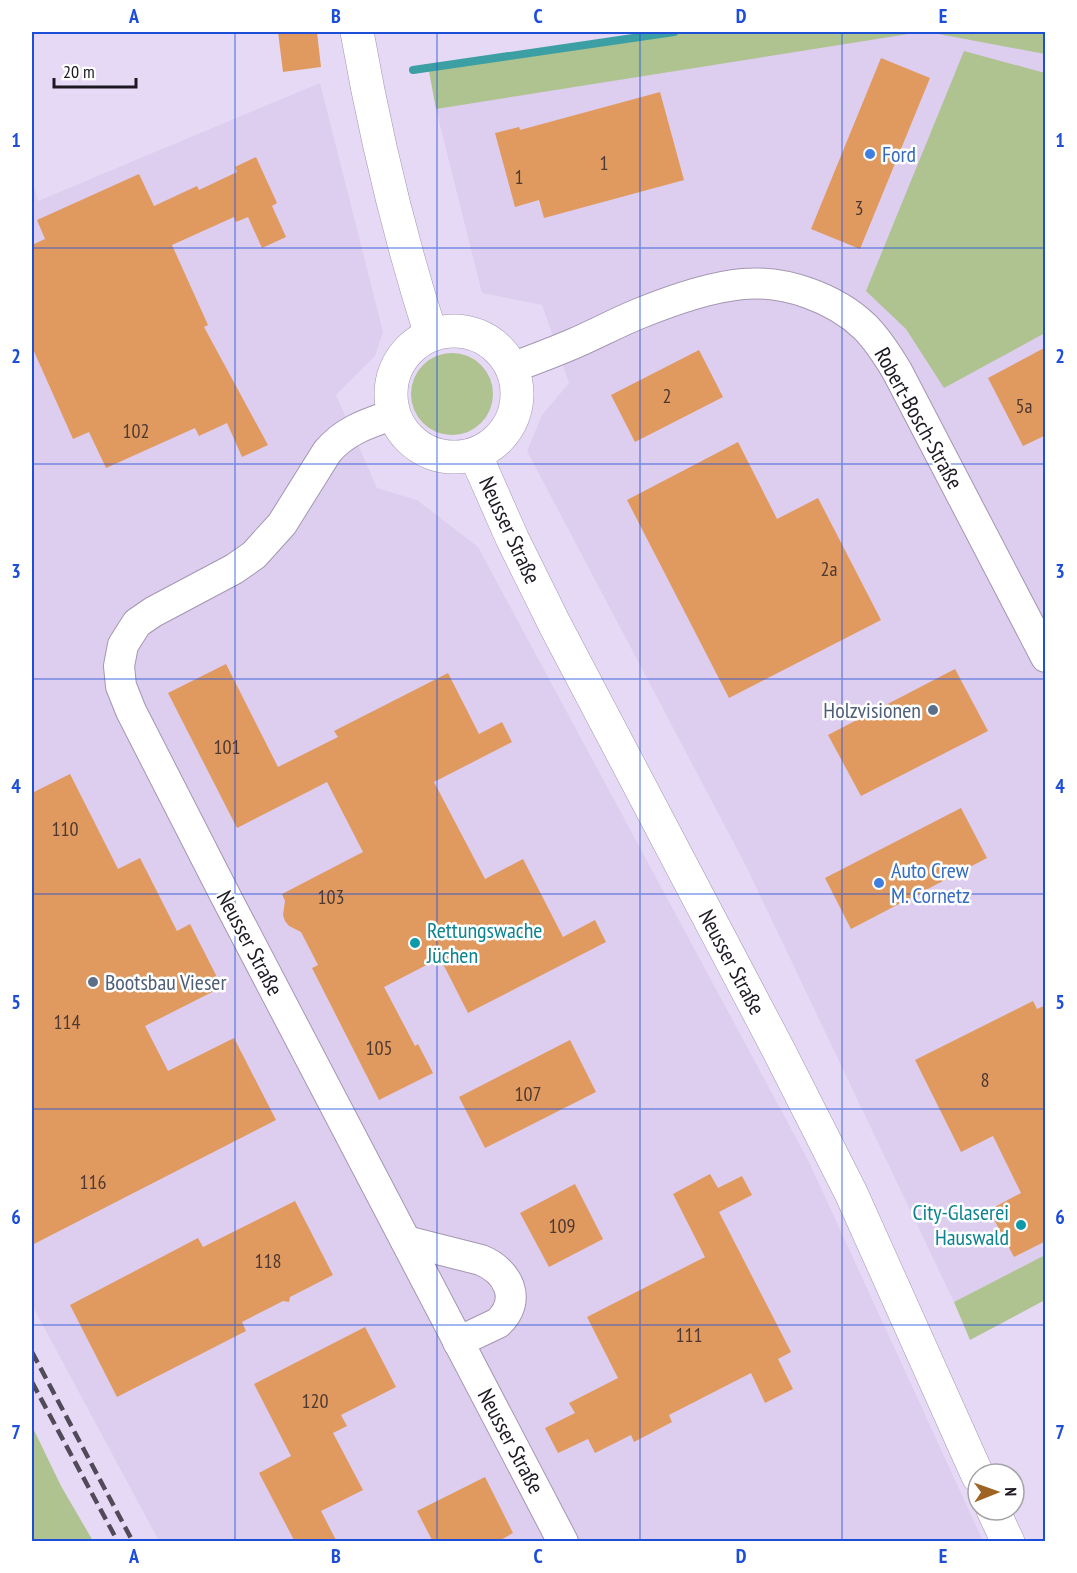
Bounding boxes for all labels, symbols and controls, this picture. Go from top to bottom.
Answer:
text: A [128,3,140,29]
text: B [331,3,341,29]
text: C [533,3,543,29]
text: D [736,3,747,29]
text: E [939,3,947,29]
scale bar [54,51,136,89]
text: 20 m [63,60,95,83]
text: 1 [11,127,21,153]
text: 1 [1055,127,1065,153]
place label: Ford [882,140,916,168]
marker: Ford [863,147,877,161]
house number: 1 [600,150,609,176]
house number: 1 [515,164,524,190]
house number: 3 [855,195,864,221]
street label: Robert-Bosch-Straße [869,342,969,494]
text: 2 [11,343,21,369]
text: 2 [1055,343,1065,369]
house number: 2 [663,383,672,409]
house number: 5a [1016,393,1033,419]
house number: 102 [123,418,150,444]
street label: Neusser Straße [473,472,547,588]
house number: 2a [821,556,838,582]
text: 3 [11,558,21,584]
text: 3 [1055,558,1065,584]
place label: Holzvisionen [823,696,921,724]
marker: Holzvisionen [926,703,940,717]
house number: 101 [214,734,241,760]
text: 4 [11,773,21,799]
text: 4 [1055,773,1065,799]
house number: 110 [52,816,79,842]
place label: Auto Crew M. Cornetz [891,856,970,909]
marker: Auto Crew M. Cornetz [872,876,886,890]
house number: 103 [318,884,345,910]
street label: Neusser Straße [211,886,289,1000]
street label: Neusser Straße [693,905,771,1019]
place label: Rettungswache Jüchen [426,916,542,969]
marker: Rettungswache Jüchen [408,936,422,950]
place label: Bootsbau Vieser [105,968,227,996]
marker: Bootsbau Vieser [86,975,100,989]
text: 5 [11,989,21,1015]
text: 5 [1055,989,1065,1015]
house number: 114 [54,1009,81,1035]
house number: 105 [366,1035,393,1061]
house number: 8 [981,1067,990,1093]
house number: 107 [515,1081,542,1107]
house number: 116 [80,1169,107,1195]
place label: City-Glaserei Hauswald [912,1198,1009,1251]
text: 6 [11,1204,21,1230]
text: 6 [1055,1204,1065,1230]
house number: 109 [549,1213,576,1239]
marker: City-Glaserei Hauswald [1014,1218,1028,1232]
house number: 118 [255,1248,282,1274]
house number: 111 [676,1322,703,1348]
street label: Neusser Straße [472,1384,550,1498]
house number: 120 [302,1388,329,1414]
text: 7 [11,1419,21,1445]
text: 7 [1055,1419,1065,1445]
north arrow [966,1462,1026,1522]
text: N [1001,1487,1021,1496]
text: A [128,1543,140,1569]
text: B [331,1543,341,1569]
text: C [533,1543,543,1569]
text: D [736,1543,747,1569]
text: E [939,1543,947,1569]

